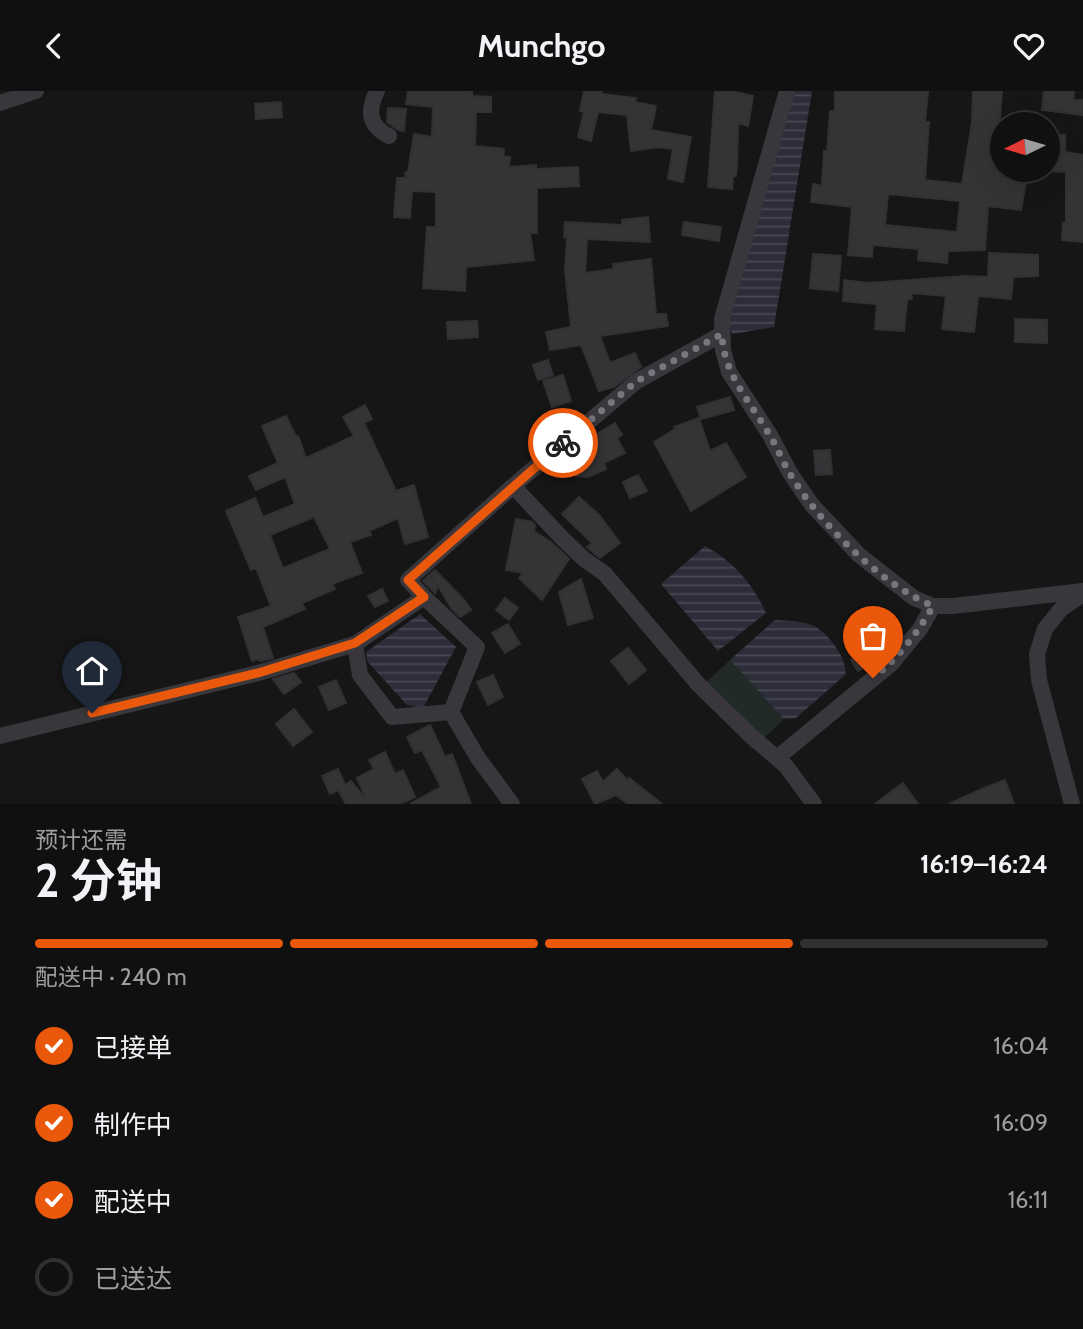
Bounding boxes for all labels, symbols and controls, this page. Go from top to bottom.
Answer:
text: Munchgo [478,26,605,65]
icon: back [35,27,73,65]
icon: heart [1010,27,1048,65]
north arrow [990,112,1060,182]
map controls [990,112,1060,182]
courier [528,408,598,478]
icon: bike [544,424,582,462]
pin [843,606,903,678]
icon: bag [854,617,892,655]
pin [62,641,122,713]
icon: home [73,652,111,690]
text: 预计还需 [35,826,127,854]
text: 16:19–16:24 [920,848,1048,880]
text: 2 分钟 [35,853,162,909]
text: 配送中 · 240 m [35,963,187,991]
icon: check [35,1027,73,1065]
text: 已接单 [94,1032,172,1064]
text: 16:04 [993,1032,1048,1060]
icon: check [35,1104,73,1142]
text: 制作中 [94,1109,172,1141]
text: 16:09 [994,1109,1048,1137]
icon: check [35,1181,73,1219]
text: 配送中 [94,1186,172,1218]
text: 16:11 [1008,1186,1048,1214]
text: 已送达 [94,1263,172,1295]

